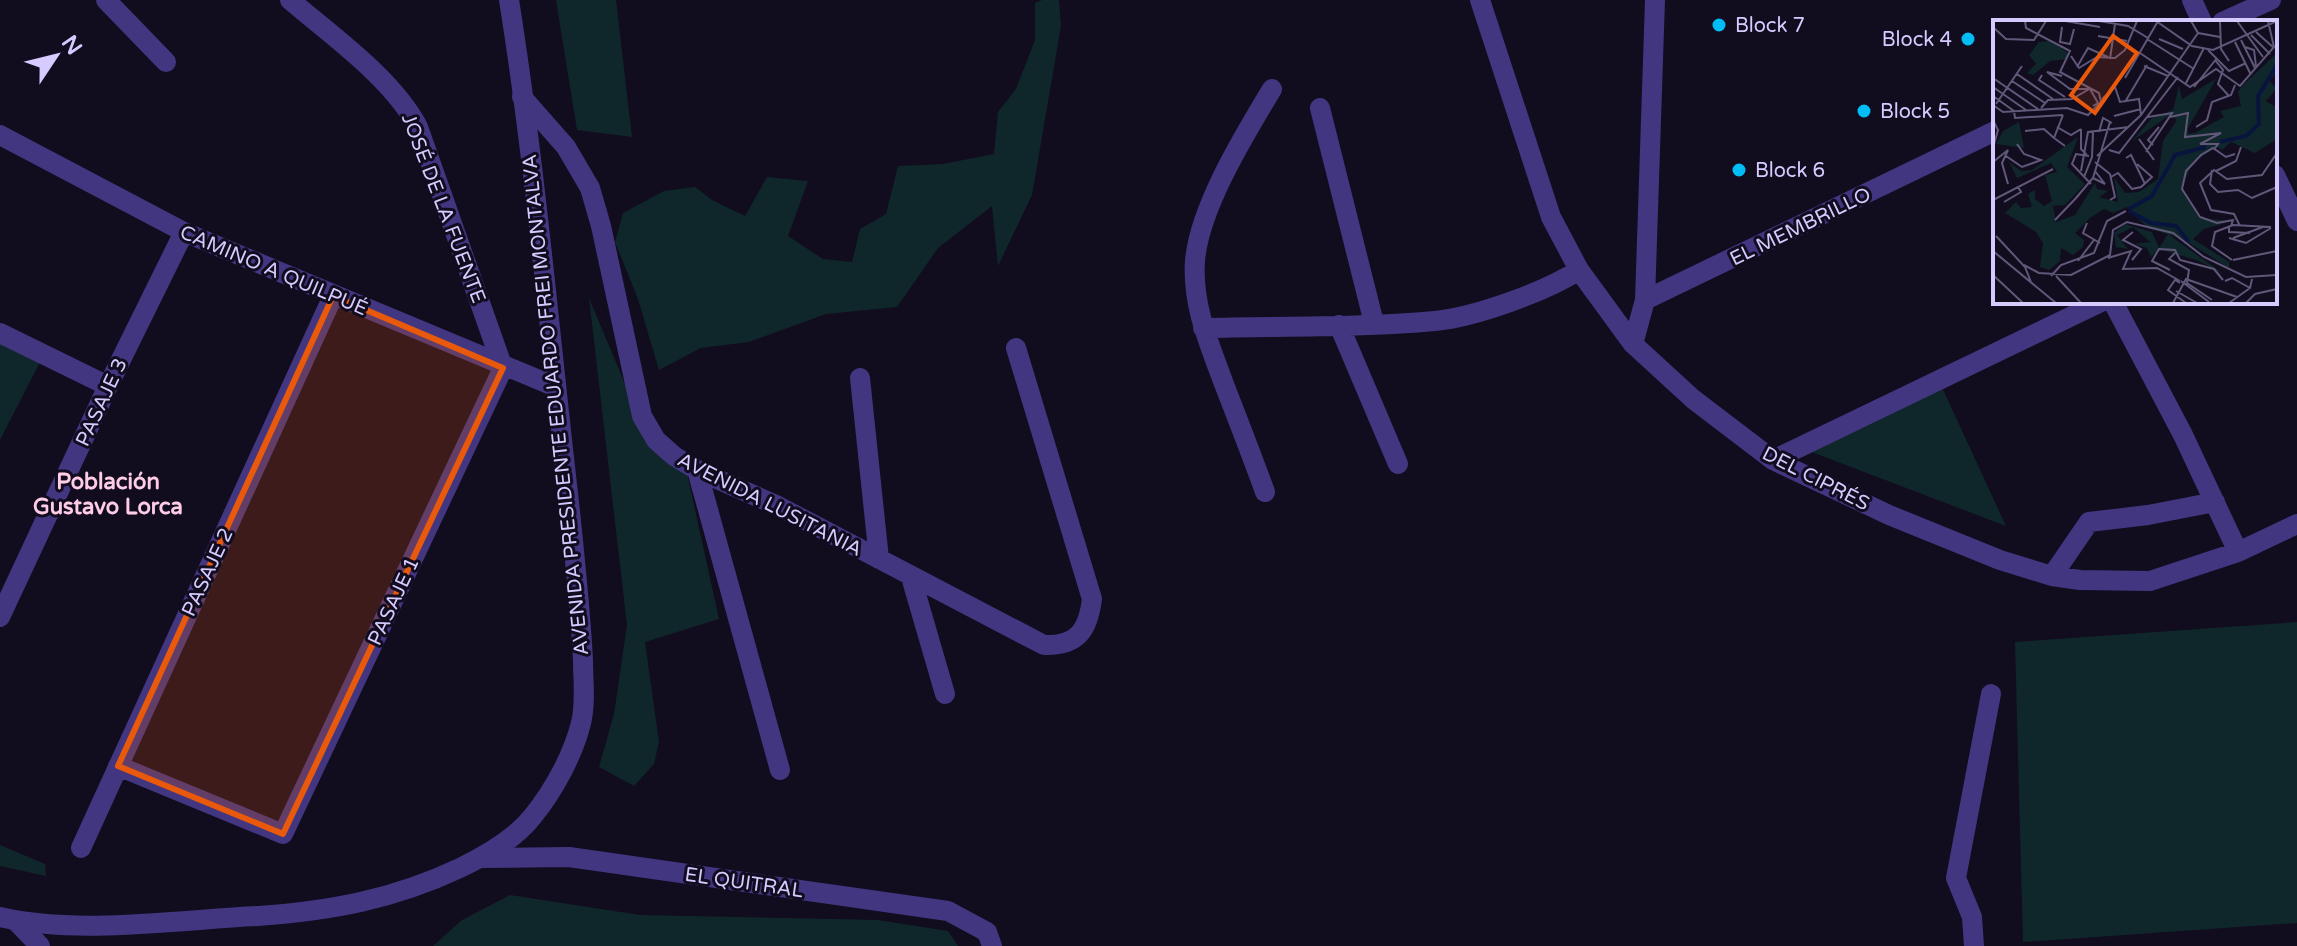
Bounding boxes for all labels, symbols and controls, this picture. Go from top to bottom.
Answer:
place label: Block 7 [1735,14,1805,38]
north arrow [16,16,96,96]
marker: Block 7 [1710,16,1728,34]
inset map [1993,20,2277,304]
place label: Block 4 [1882,28,1952,52]
text: N [56,30,87,60]
marker: Block 4 [1959,30,1977,48]
place label: Block 5 [1880,100,1950,124]
marker: Block 5 [1855,102,1873,120]
street label: JOSÉ DE LA FUENTE [396,110,491,307]
street label: AVENIDA PRESIDENTE EDUARDO FREI MONTALVA [518,153,594,657]
place label: Block 6 [1755,159,1825,183]
marker: Block 6 [1730,161,1748,179]
street label: EL MEMBRILLO [1726,182,1875,271]
street label: CAMINO A QUILPUÉ [176,220,371,321]
street label: PASAJE 3 [71,354,133,450]
street label: DEL CIPRÉS [1758,441,1874,516]
street label: AVENIDA LUSITANIA [673,448,866,562]
district label: Población Gustavo Lorca [33,469,183,520]
street label: PASAJE 2 [177,524,239,620]
street label: PASAJE 1 [363,553,425,649]
street label: EL QUITRAL [683,863,805,903]

